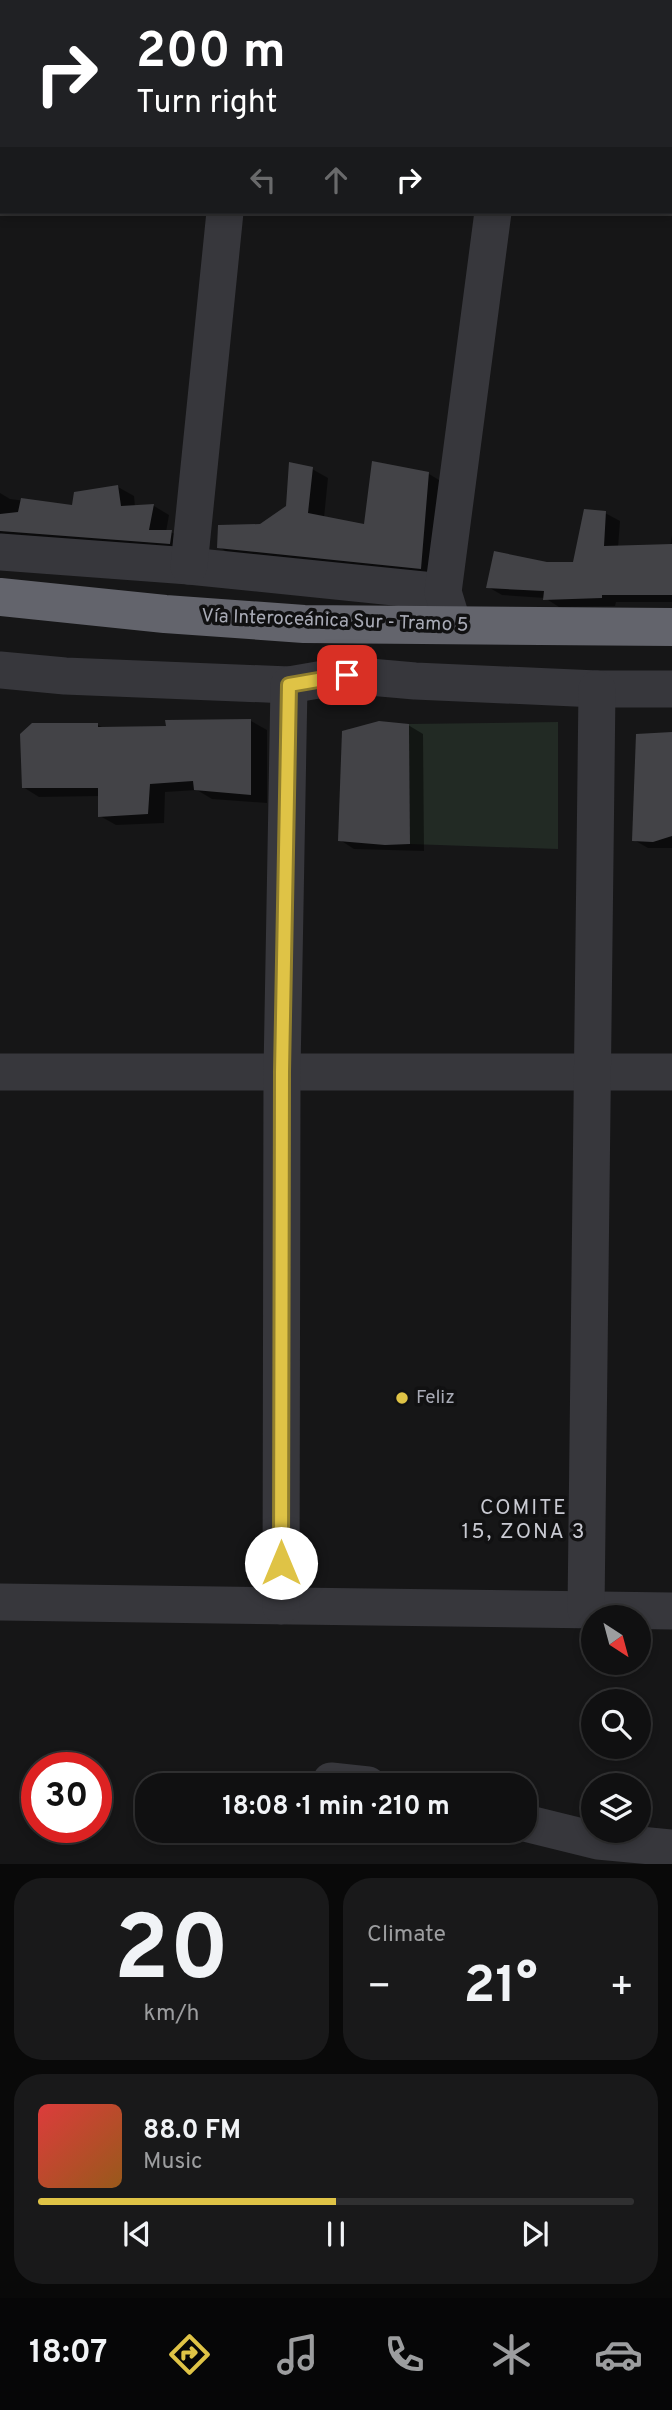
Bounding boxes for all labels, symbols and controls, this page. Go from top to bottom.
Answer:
text: 200 m [136,23,286,85]
icon: right [21,28,112,119]
text: Turn right [136,84,278,124]
icon: left [244,161,282,199]
icon: ahead [317,161,355,199]
icon: right [390,161,428,199]
street label: Vía Interoceánica Sur - Tramo 5 [201,604,469,638]
pin [317,645,377,705]
icon: arrive [328,656,366,694]
place label: Feliz [416,1386,455,1410]
marker: Feliz [394,1390,410,1406]
district label: COMITE 15, ZONA 3 [462,1495,586,1546]
position arrow [244,1526,318,1600]
north arrow [581,1605,651,1675]
map controls [581,1605,651,1843]
button: search [581,1689,651,1759]
speed limit sign: 30 [21,1752,112,1843]
button: layers [581,1773,651,1843]
text: 18:08 · 1 min · 210 m [222,1791,450,1824]
text: 20 [114,1897,229,2012]
text: Climate [367,1921,446,1950]
text: 21° [463,1955,538,2021]
text: − [367,1964,392,2013]
text: + [609,1964,634,2013]
text: km/h [144,2000,199,2029]
text: 88.0 FM [143,2115,241,2148]
text: Music [143,2148,203,2177]
icon: previous [118,2215,156,2253]
icon: pause [317,2215,355,2253]
icon: next [516,2215,554,2253]
icon: directions [165,2330,214,2379]
icon: music [273,2330,322,2379]
icon: phone [380,2330,429,2379]
icon: climate [487,2330,536,2379]
icon: car [594,2330,643,2379]
text: 18:07 [29,2334,107,2374]

